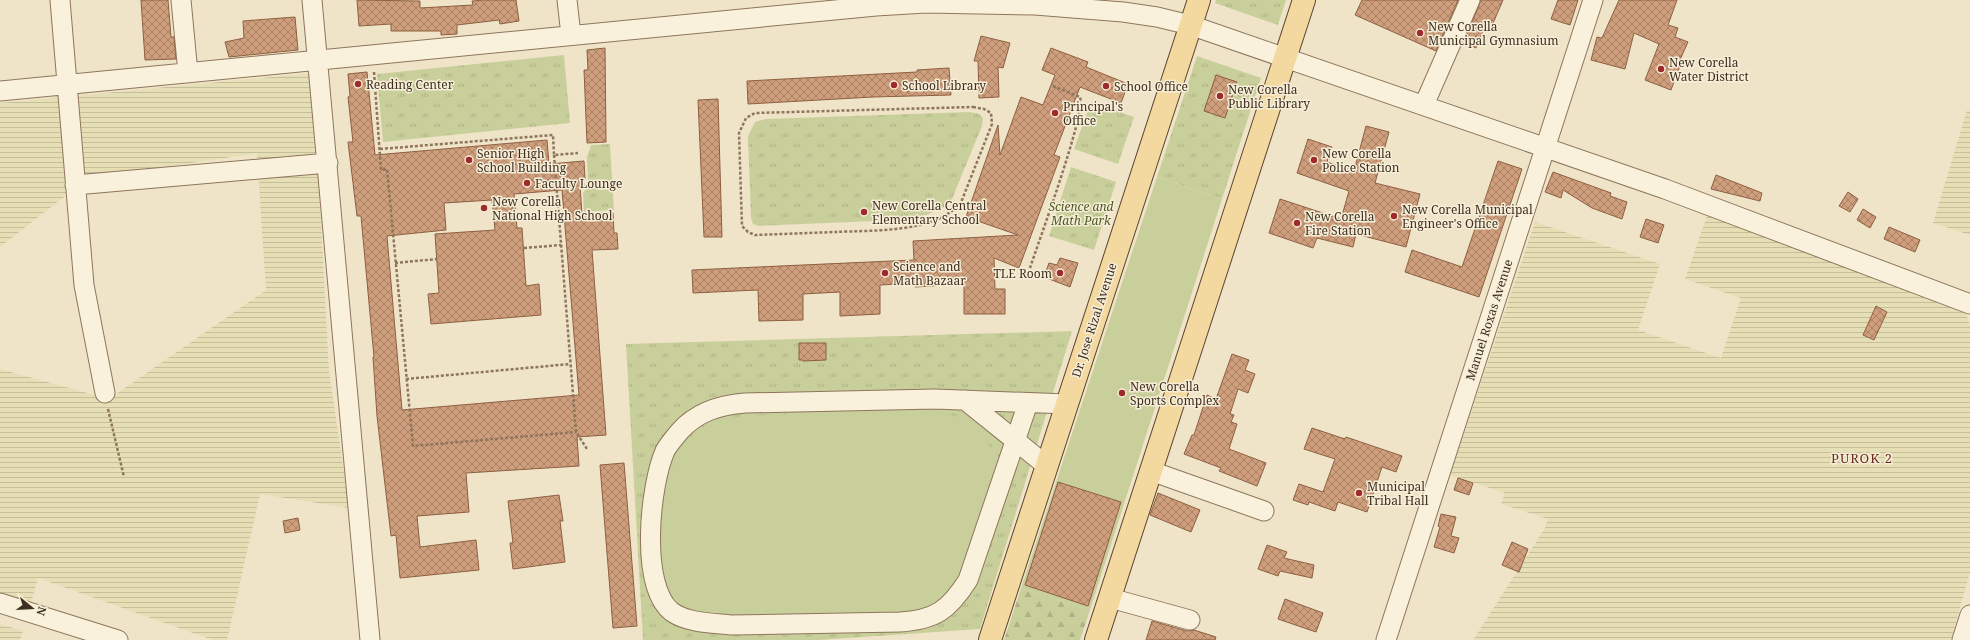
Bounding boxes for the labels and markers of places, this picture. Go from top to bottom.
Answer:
place label: New Corella Municipal Gymnasium [1428,18,1559,49]
marker: New Corella Municipal Gymnasium [1415,28,1425,38]
place label: New Corella Water District [1669,54,1749,85]
marker: New Corella Water District [1656,64,1666,74]
place label: Reading Center [366,76,454,93]
place label: School Library [902,77,986,94]
place label: School Office [1114,78,1188,95]
marker: Reading Center [353,79,363,89]
marker: School Library [889,80,899,90]
marker: School Office [1101,81,1111,91]
place label: New Corella Public Library [1228,81,1310,112]
marker: New Corella Public Library [1215,91,1225,101]
place label: Principal's Office [1063,98,1123,129]
marker: Principal's Office [1050,108,1060,118]
place label: Senior High School Building [477,145,567,176]
place label: New Corella Police Station [1322,145,1400,176]
marker: Senior High School Building [464,155,474,165]
marker: New Corella Police Station [1309,155,1319,165]
place label: Faculty Lounge [535,175,622,192]
marker: Faculty Lounge [522,178,532,188]
place label: New Corella National High School [492,193,613,224]
place label: New Corella Central Elementary School [872,197,987,228]
place label: New Corella Municipal Engineer's Office [1402,201,1533,232]
marker: New Corella National High School [479,203,489,213]
marker: New Corella Central Elementary School [859,207,869,217]
place label: New Corella Fire Station [1305,208,1375,239]
marker: New Corella Municipal Engineer's Office [1389,211,1399,221]
marker: New Corella Fire Station [1292,218,1302,228]
place label: Science and Math Bazaar [893,258,966,289]
place label: TLE Room [994,265,1052,282]
marker: Science and Math Bazaar [880,268,890,278]
marker: TLE Room [1055,268,1065,278]
place label: New Corella Sports Complex [1130,378,1219,409]
marker: New Corella Sports Complex [1117,388,1127,398]
place label: Municipal Tribal Hall [1367,478,1429,509]
marker: Municipal Tribal Hall [1354,488,1364,498]

